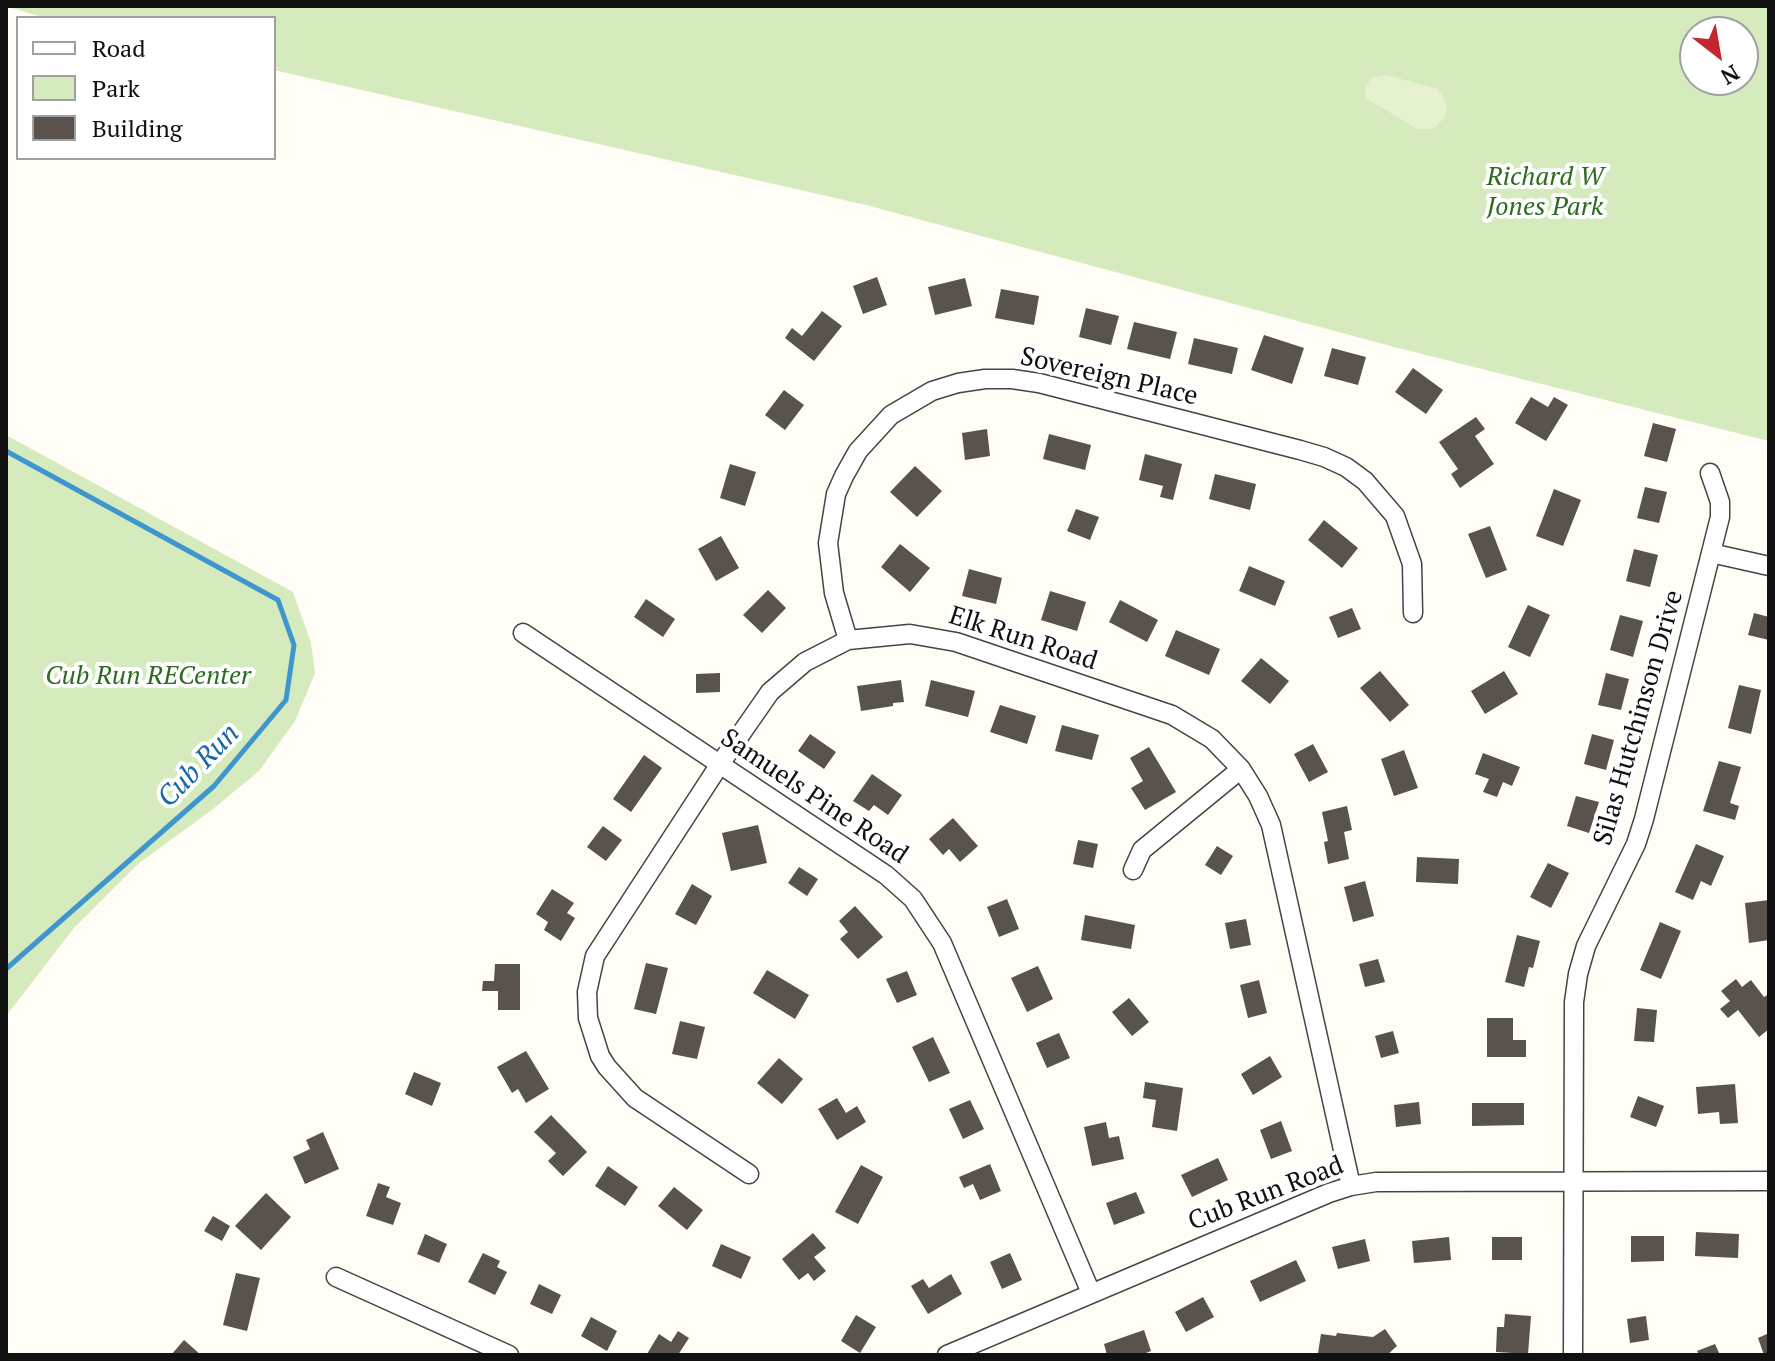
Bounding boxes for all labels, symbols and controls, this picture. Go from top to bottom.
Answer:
legend [16,16,276,160]
north arrow [1679,16,1759,96]
text: Road [92,32,146,64]
text: N [1716,59,1745,92]
text: Park [92,72,140,104]
text: Building [92,112,182,144]
park label: Richard W Jones Park [1487,162,1603,224]
street label: Sovereign Place [1017,341,1201,413]
street label: Silas Hutchinson Drive [1588,587,1690,849]
street label: Elk Run Road [945,600,1101,678]
park label: Cub Run RECenter [45,661,251,693]
water label: Cub Run [151,717,247,815]
street label: Samuels Pine Road [714,723,914,871]
street label: Cub Run Road [1184,1150,1348,1238]

